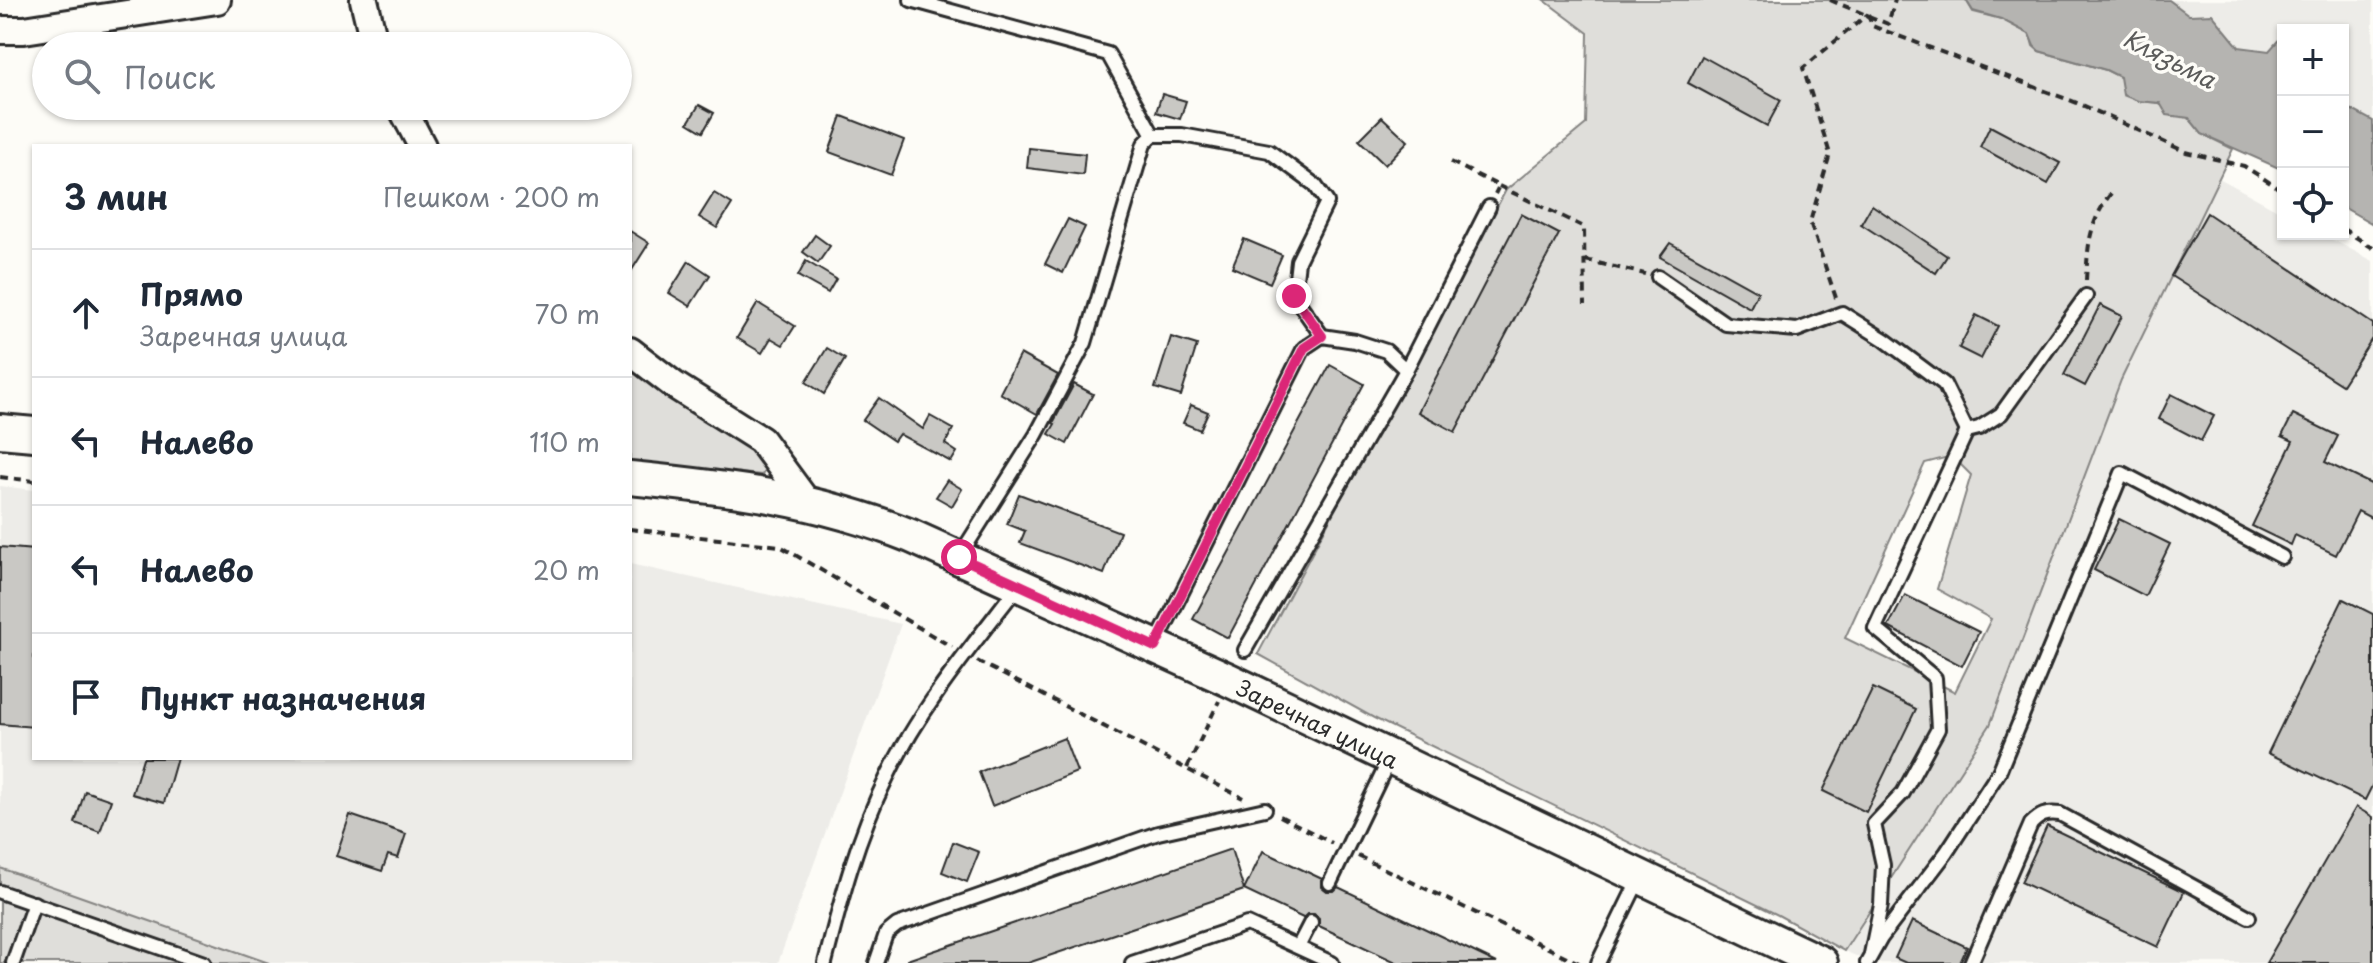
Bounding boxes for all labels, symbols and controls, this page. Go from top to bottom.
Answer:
water label: Клязьма [2118,19,2224,97]
map controls [2277,24,2349,240]
button: + [2277,24,2349,96]
search box [32,32,632,120]
icon: search [60,54,104,98]
text: Поиск [124,54,215,99]
button: − [2277,96,2349,168]
button: locate [2277,168,2349,240]
text: 3 мин [64,170,168,222]
text: Пешком · 200 m [383,177,600,216]
text: Прямо [140,271,243,316]
route end [1276,278,1312,314]
icon: ahead [64,291,108,335]
text: 70 m [535,294,600,333]
text: Заречная улица [140,316,347,355]
icon: left [64,419,108,463]
text: Налево [140,419,254,464]
text: 110 m [529,422,600,461]
route start [941,539,977,575]
icon: left [64,547,108,591]
text: Налево [140,547,254,592]
text: 20 m [533,550,600,589]
street label: Заречная улица [1232,670,1405,775]
icon: arrive [64,675,108,719]
text: Пункт назначения [140,675,426,720]

